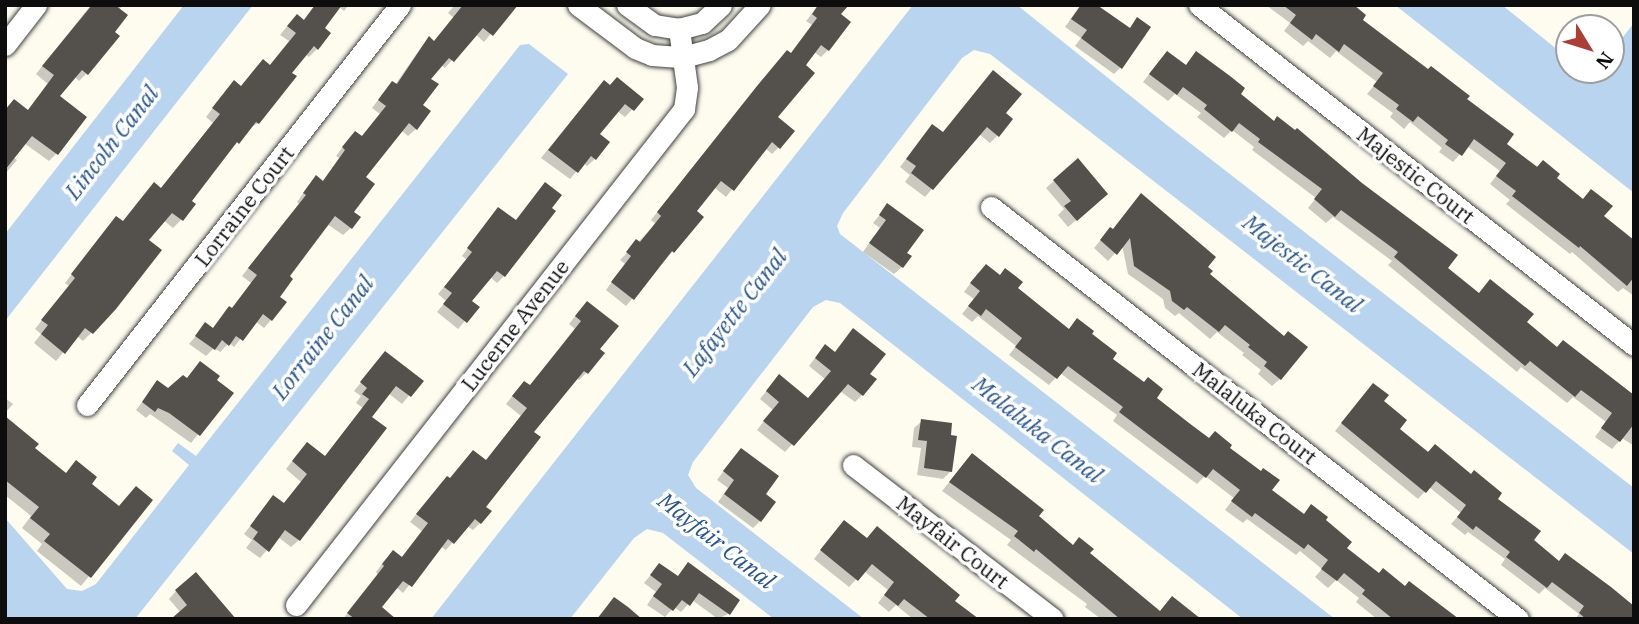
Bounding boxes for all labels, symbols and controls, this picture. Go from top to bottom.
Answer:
north arrow [1555,14,1625,84]
text: N [1591,47,1619,74]
water label: Lincoln Canal [58,80,164,204]
street label: Majestic Court [1352,121,1480,229]
street label: Lorraine Court [189,141,299,271]
water label: Majestic Canal [1238,208,1368,318]
water label: Lafayette Canal [676,243,792,381]
street label: Lucerne Avenue [456,254,574,396]
water label: Lorraine Canal [265,270,379,404]
street label: Malaluka Court [1188,357,1322,469]
water label: Malaluka Canal [968,370,1108,488]
water label: Mayfair Canal [653,486,781,594]
street label: Mayfair Court [892,490,1014,594]

